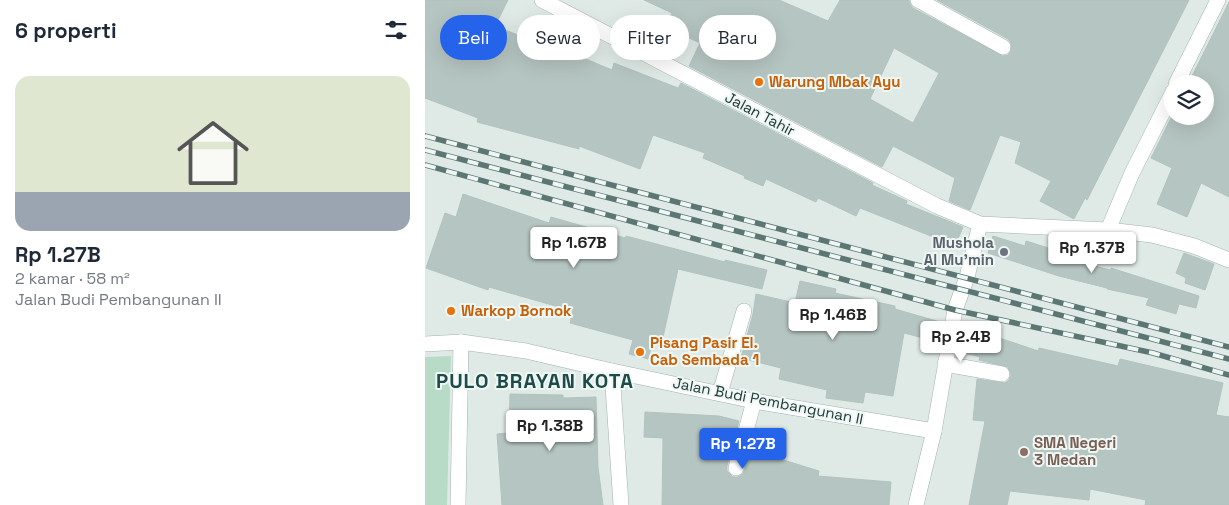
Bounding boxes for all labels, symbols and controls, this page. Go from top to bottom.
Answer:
chip: Beli [440,15,507,60]
chip: Sewa [517,15,600,60]
chip: Filter [610,15,689,60]
chip: Baru [699,15,776,60]
icon: filters [382,16,410,44]
text: 6 properti [15,17,117,44]
place label: Warung Mbak Ayu [769,72,900,91]
map controls [1164,75,1214,125]
button: layers [1164,75,1214,125]
marker: Warung Mbak Ayu [753,76,765,88]
street label: Jalan Tahir [722,87,799,140]
icon: home [168,108,258,198]
pin: Rp 1.67B [522,226,626,269]
text: Rp 1.67B [541,232,607,253]
pin: Rp 1.37B [1040,232,1144,274]
place label: Mushola Al Mu'min [924,233,994,269]
text: Rp 1.37B [1059,237,1125,258]
text: Rp 1.27B [15,241,101,268]
marker: Mushola Al Mu'min [998,246,1010,258]
text: 2 kamar · 58 m² [15,268,130,289]
text: Jalan Budi Pembangunan II [15,289,222,310]
pin: Rp 1.46B [781,298,885,341]
place label: Warkop Bornok [461,301,572,320]
text: Rp 1.46B [799,304,867,325]
marker: Warkop Bornok [445,305,457,317]
pin: Rp 2.4B [915,320,1007,363]
text: Rp 2.4B [931,326,991,347]
place label: Pisang Pasir El. Cab Sembada 1 [650,333,759,369]
marker: Pisang Pasir El. Cab Sembada 1 [634,346,646,358]
district label: PULO BRAYAN KOTA [436,368,634,394]
street label: Jalan Budi Pembangunan II [671,373,865,428]
pin: Rp 1.38B [498,410,602,452]
text: Rp 1.38B [517,415,583,436]
pin: Rp 1.27B [691,428,795,470]
text: Rp 1.27B [710,433,776,454]
place label: SMA Negeri 3 Medan [1034,433,1116,469]
marker: SMA Negeri 3 Medan [1018,446,1030,458]

